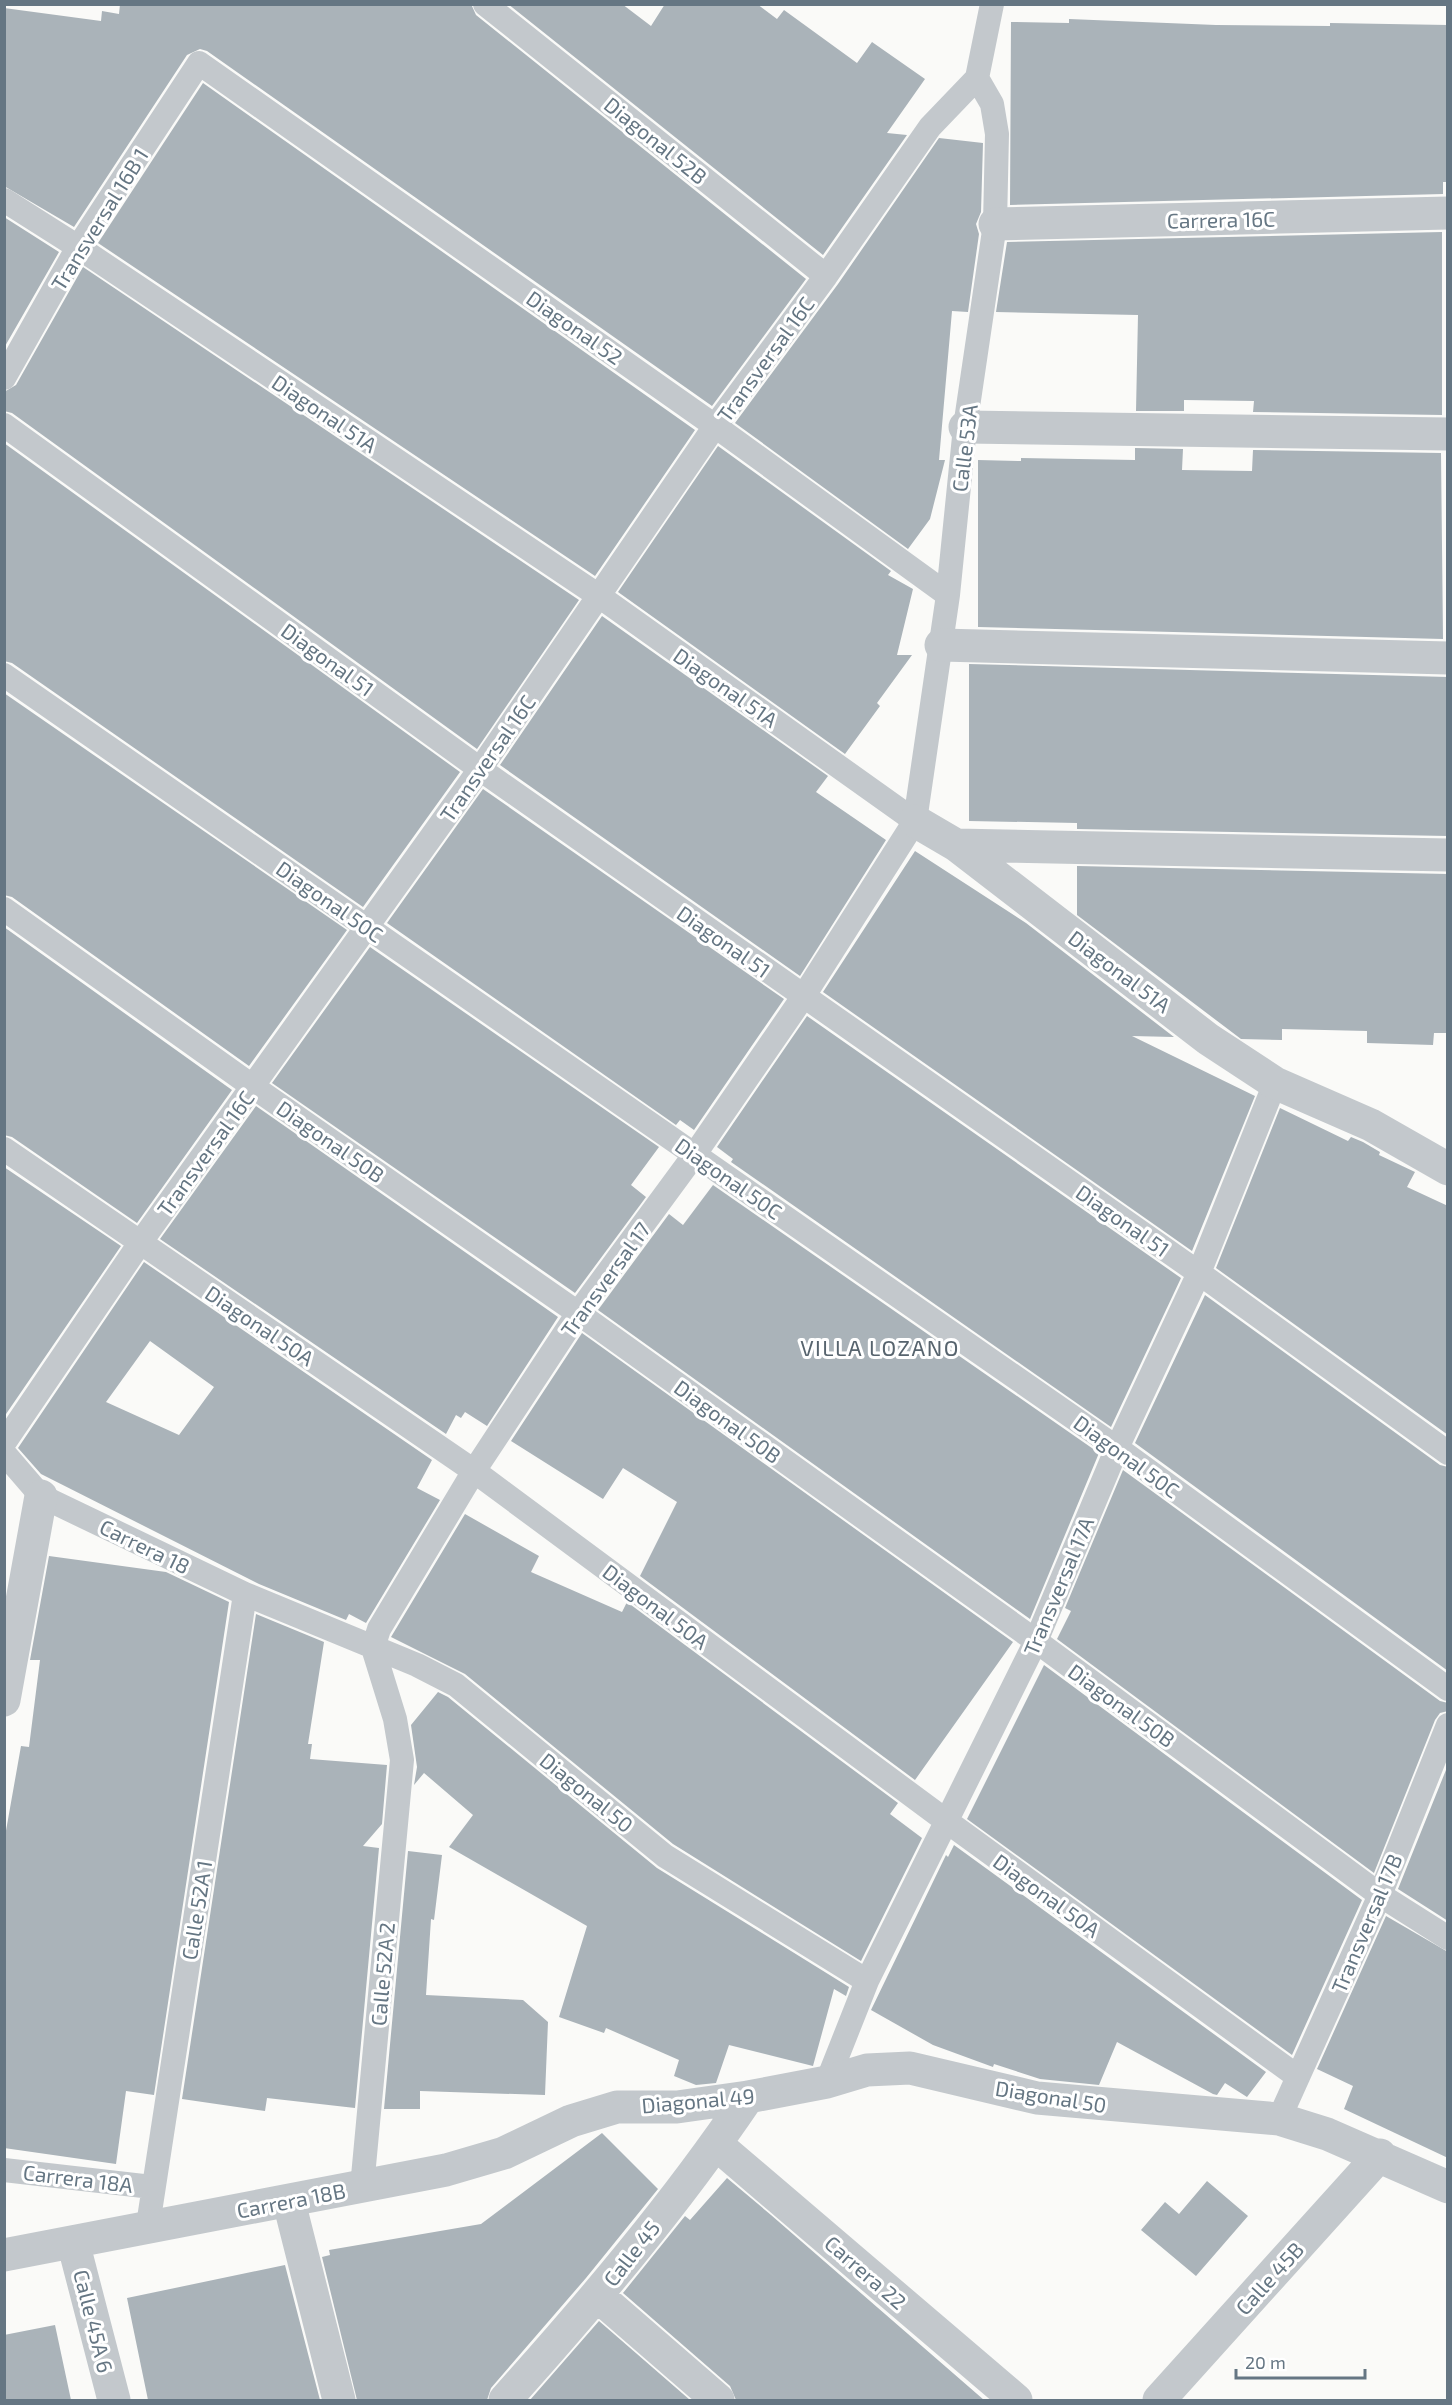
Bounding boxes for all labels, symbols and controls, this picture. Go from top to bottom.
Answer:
street label: Diagonal 52B [600,91,712,189]
street label: Transversal 16B 1 [45,143,153,295]
street label: Carrera 16C [1167,206,1275,232]
street label: Diagonal 52 [522,285,628,369]
street label: Transversal 16C [711,292,819,426]
street label: Diagonal 51A [268,369,382,457]
street label: Calle 53A [946,403,982,493]
street label: Diagonal 51 [277,617,379,701]
street label: Diagonal 51A [669,642,783,732]
street label: Transversal 16C [434,690,540,826]
street label: Diagonal 50C [272,855,388,947]
street label: Diagonal 51 [673,900,775,982]
street label: Diagonal 51A [1064,925,1176,1017]
street label: Transversal 16C [151,1086,259,1220]
street label: Diagonal 50B [273,1095,389,1187]
street label: Diagonal 50C [671,1132,787,1224]
street label: Diagonal 51 [1072,1179,1174,1261]
street label: Transversal 17 [555,1217,655,1341]
street label: Diagonal 50A [201,1280,319,1370]
district label: VILLA LOZANO [800,1334,960,1360]
street label: Diagonal 50B [670,1374,786,1468]
street label: Diagonal 50C [1069,1409,1185,1503]
street label: Carrera 18 [96,1513,194,1579]
street label: Transversal 17A [1018,1513,1098,1659]
street label: Diagonal 50A [598,1558,714,1654]
street label: Diagonal 50B [1064,1658,1180,1752]
street label: Diagonal 50 [535,1747,639,1837]
street label: Diagonal 50A [989,1848,1105,1942]
street label: Transversal 17B [1325,1850,1407,1996]
street label: Calle 52A 1 [176,1858,216,1962]
street label: Calle 52A 2 [365,1921,399,2027]
street label: Diagonal 50 [994,2075,1108,2117]
street label: Diagonal 49 [640,2083,756,2117]
street label: Carrera 18A [22,2159,134,2197]
street label: Carrera 18B [235,2177,347,2223]
street label: Calle 45 [598,2215,664,2291]
street label: Carrera 22 [820,2230,912,2314]
street label: Calle 45B [1230,2237,1308,2319]
street label: Calle 45A 6 [69,2267,119,2375]
scale bar [1236,2342,1365,2380]
text: 20 m [1245,2351,1286,2373]

